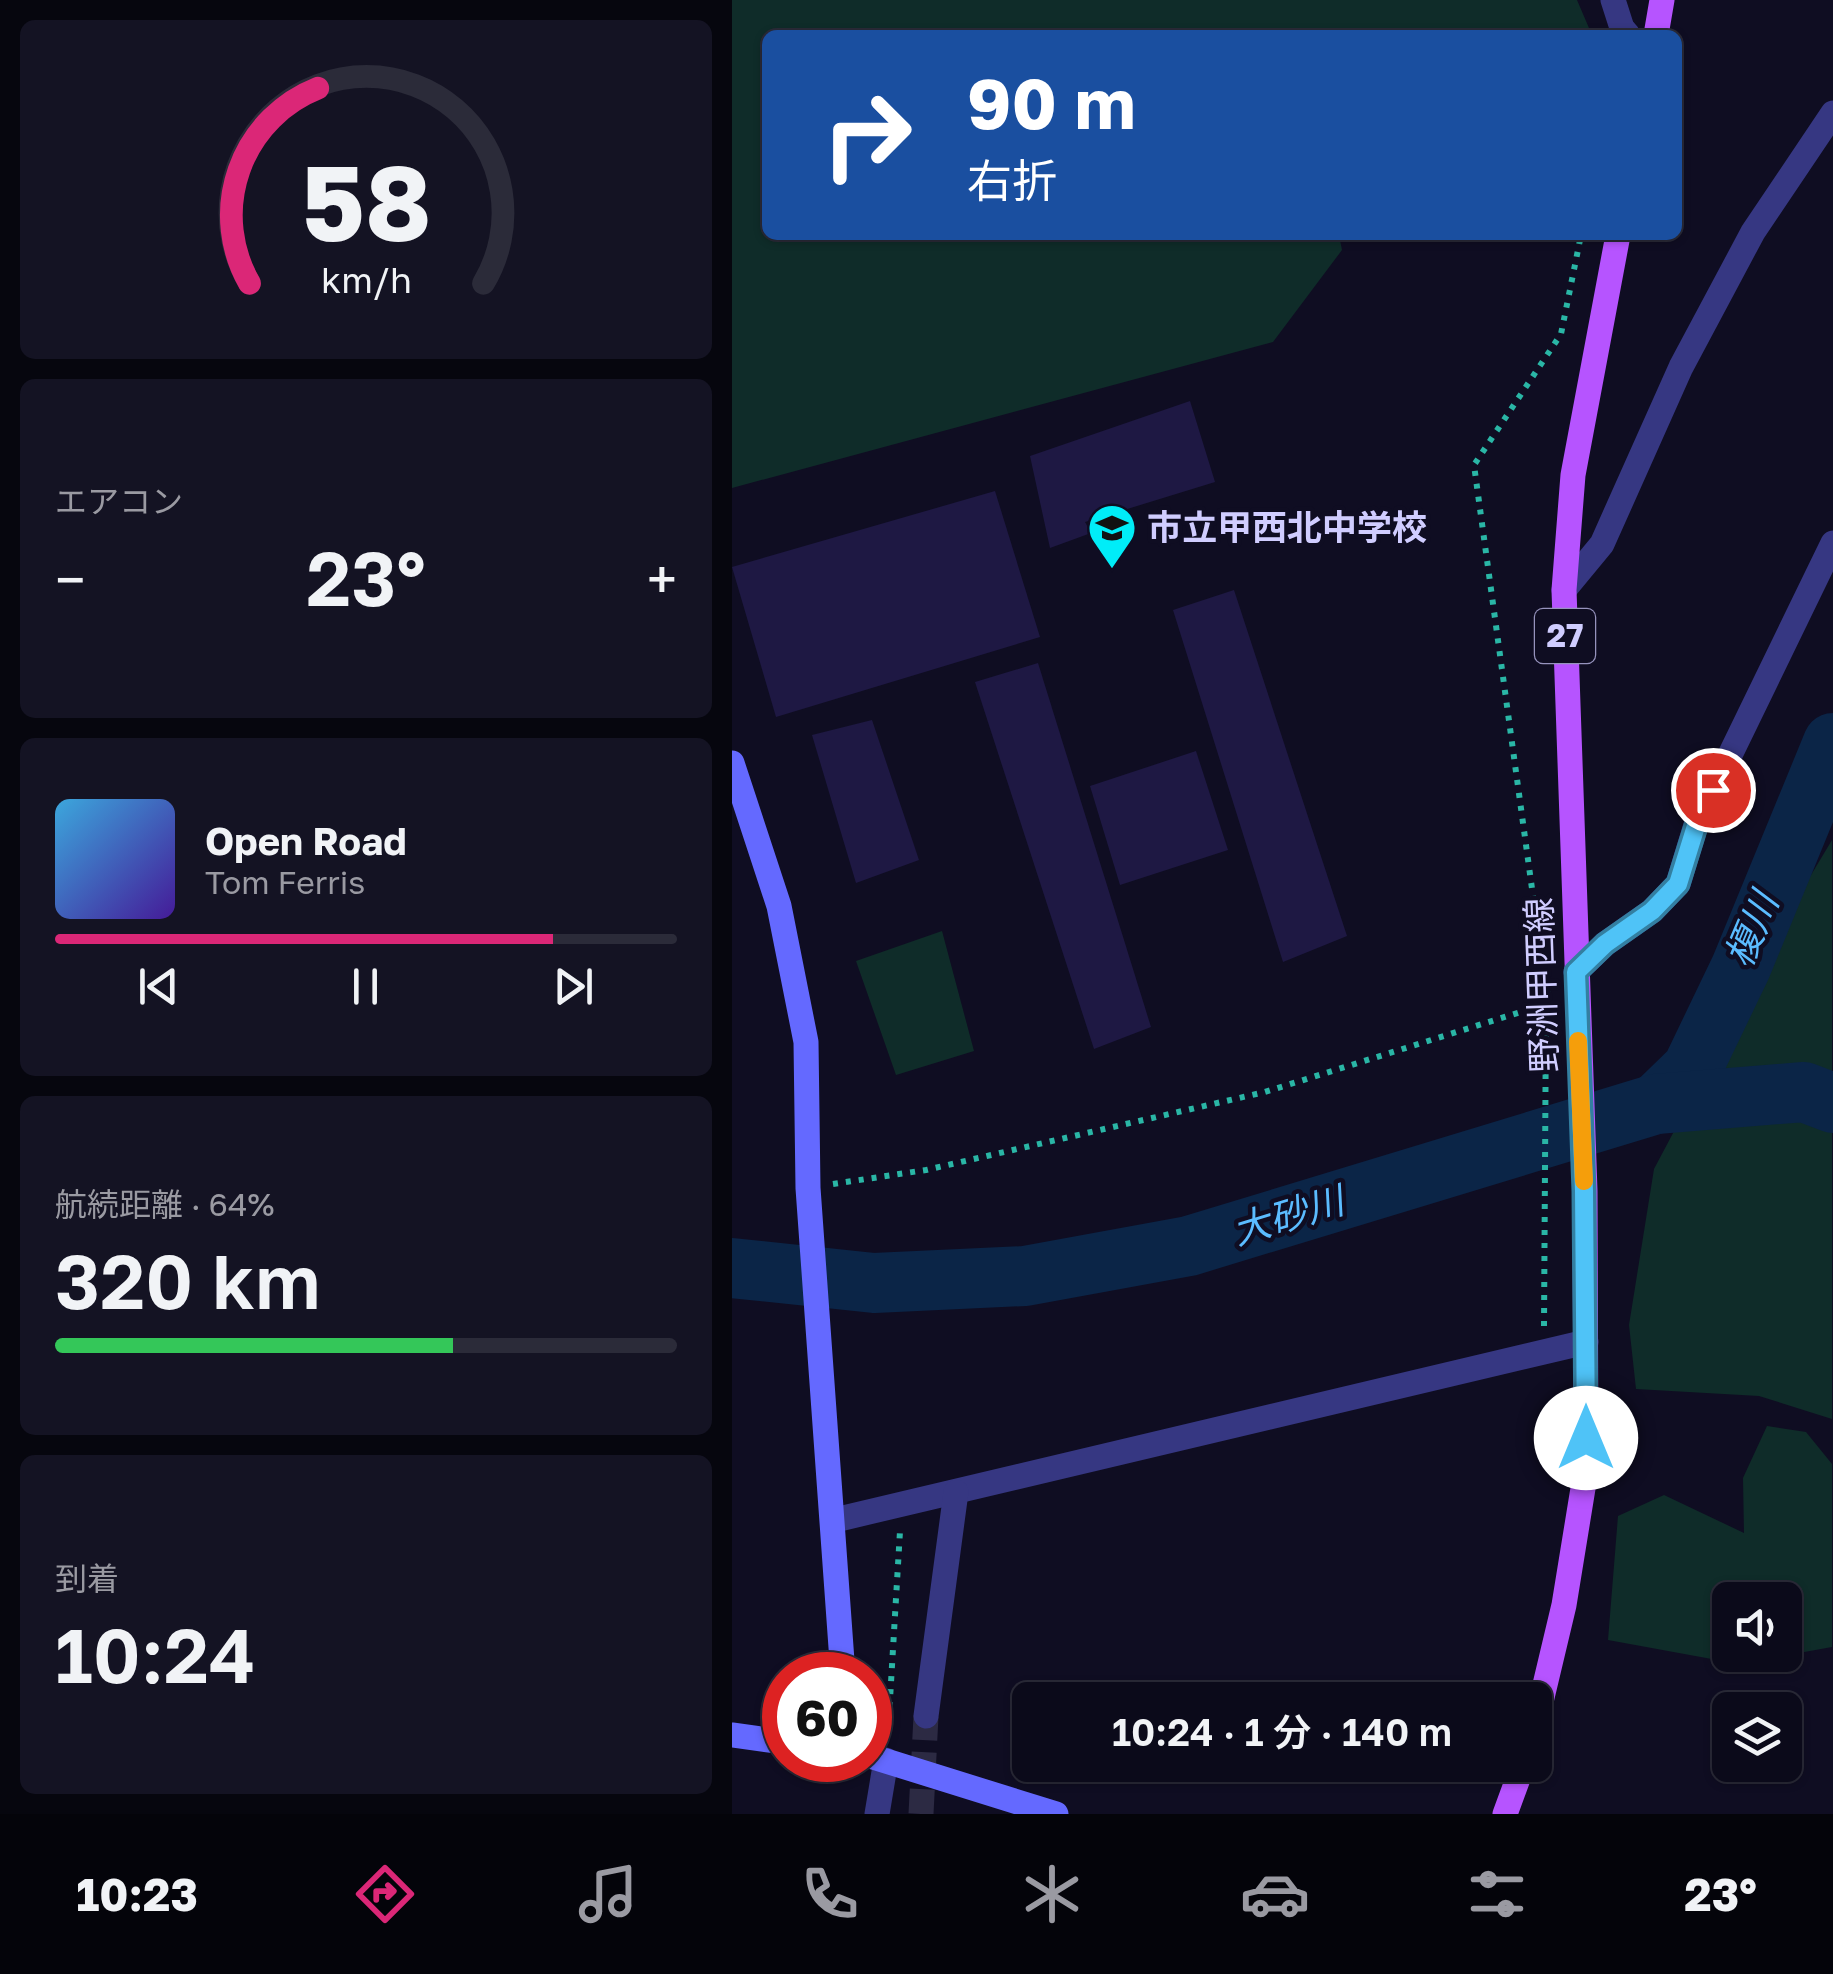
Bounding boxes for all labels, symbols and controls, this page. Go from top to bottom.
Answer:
text: 90 m [967,60,1136,144]
icon: right [802,70,932,200]
text: 58 [301,139,431,264]
text: 右折 [967,153,1057,207]
text: km/h [321,258,411,301]
text: エアコン [55,482,183,520]
school or university icon: 市立甲西北中学校 [1086,502,1138,570]
place label: 市立甲西北中学校 [1147,506,1427,548]
text: 23° [306,532,426,623]
text: − [55,546,85,612]
text: + [647,546,677,612]
road number: 27 [1535,609,1595,663]
pin [1671,748,1756,833]
icon: arrive [1686,763,1741,818]
text: Open Road [205,818,407,863]
text: Tom Ferris [205,863,365,901]
water label: 榎川 [1715,882,1788,973]
street label: 野洲甲西線 [1517,897,1565,1073]
icon: previous [131,959,186,1014]
icon: pause [338,959,393,1014]
icon: next [546,959,601,1014]
water label: 大砂川 [1226,1175,1352,1253]
text: 航続距離 · 64% [55,1185,274,1223]
text: 320 km [55,1235,321,1326]
position arrow [1534,1386,1638,1490]
text: 到着 [55,1559,119,1597]
map controls [1712,1582,1802,1782]
button: sound [1712,1582,1802,1672]
text: 10:24 [55,1609,256,1700]
speed limit sign: 60 [762,1652,892,1782]
button: layers [1712,1692,1802,1782]
text: 10:24 · 1 分 · 140 m [1112,1709,1452,1754]
icon: directions [350,1859,420,1929]
icon: music [573,1859,643,1929]
icon: phone [795,1859,865,1929]
icon: climate [1017,1859,1087,1929]
icon: car [1240,1859,1310,1929]
icon: filters [1462,1859,1532,1929]
text: 10:23 [76,1867,198,1921]
text: 23° [1684,1867,1757,1921]

